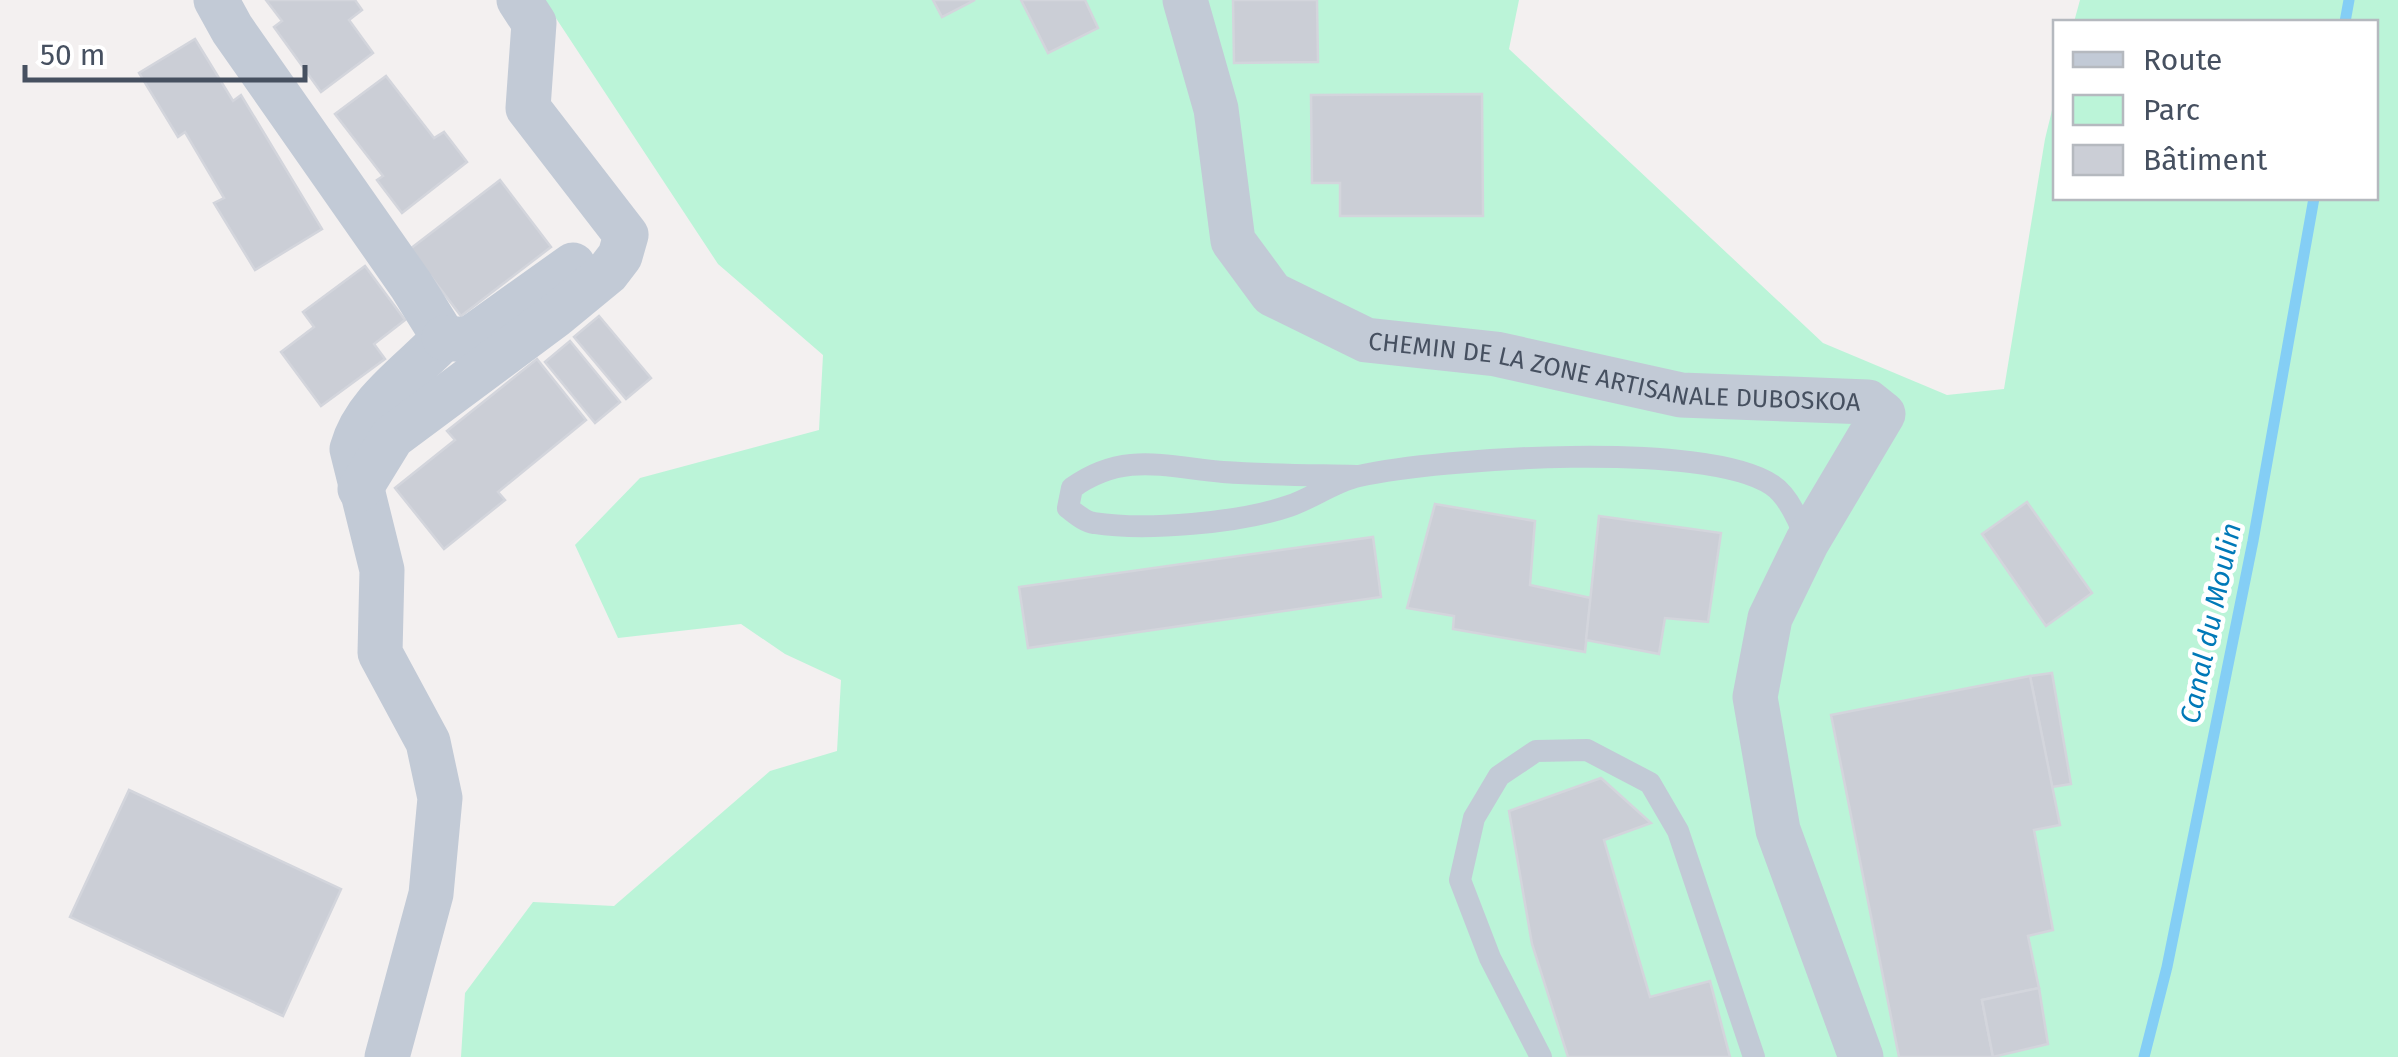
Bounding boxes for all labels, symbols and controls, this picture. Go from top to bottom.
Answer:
scale bar [25,20,305,82]
legend [2053,20,2378,200]
text: 50 m [40,37,105,73]
text: Route [2143,42,2222,78]
text: Parc [2143,92,2200,128]
text: Bâtiment [2143,142,2267,178]
street label: CHEMIN DE LA ZONE ARTISANALE DUBOSKOA [1367,326,1861,418]
water label: Canal du Moulin [2173,520,2248,726]

